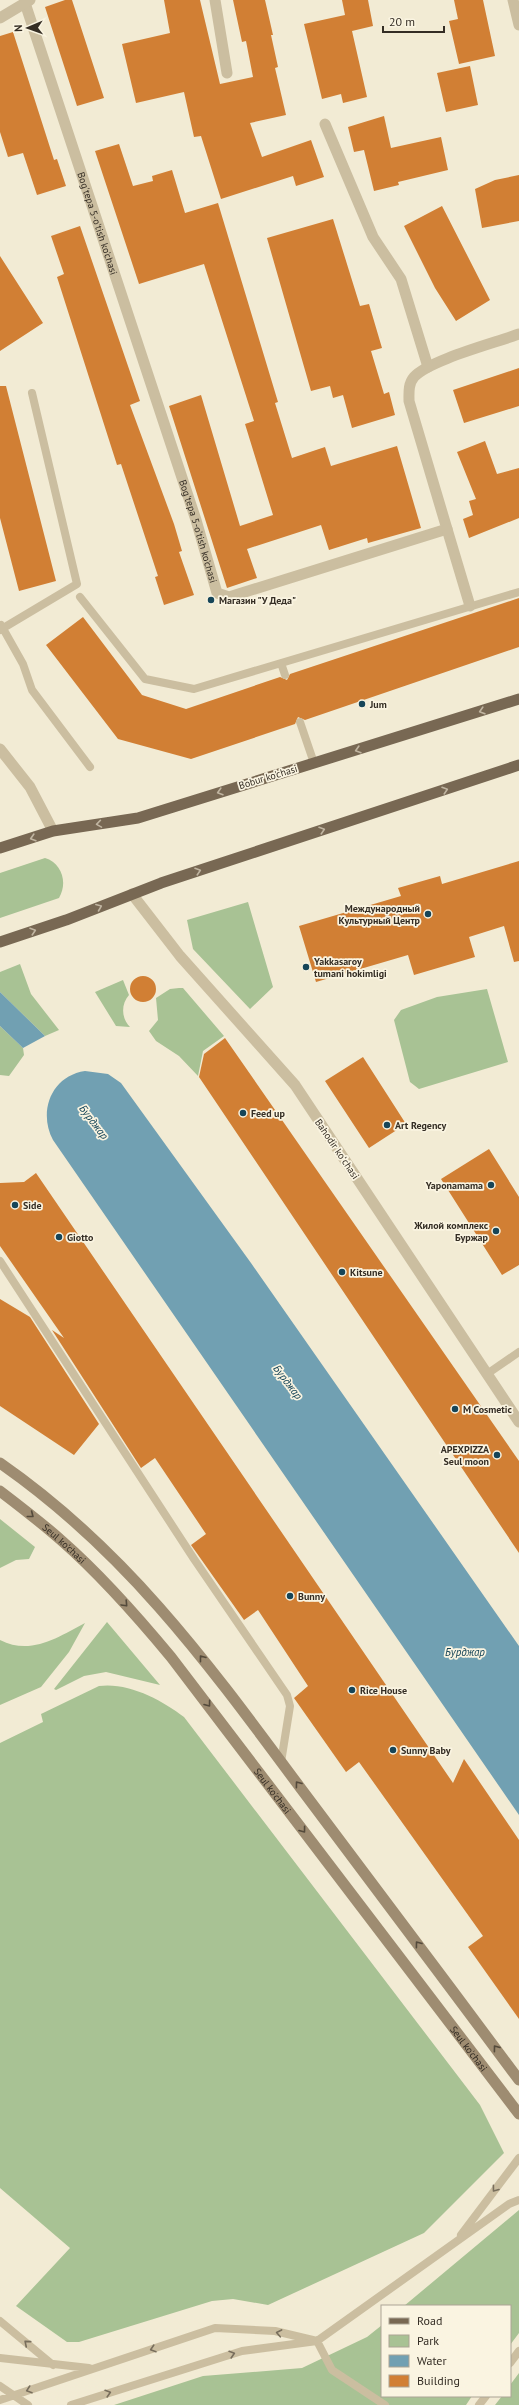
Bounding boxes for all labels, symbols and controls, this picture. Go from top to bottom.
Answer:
north arrow [8,8,48,48]
scale bar [383,8,444,34]
text: 20 m [389,14,415,29]
text: N [11,24,25,32]
street label: Bog'tepa 5-o'tish ko'chasi [75,170,121,276]
street label: Bog'tepa 5-o'tish ko'chasi [177,478,220,584]
place label: Магазин "У Деда" [219,594,296,607]
marker: Магазин "У Деда" [206,595,216,605]
place label: Jum [369,698,387,711]
marker: Jum [357,699,367,709]
one-way arrow [478,706,485,715]
one-way arrow [354,745,361,754]
street label: Bobur ko'chasi [237,762,299,792]
one-way arrow [442,786,449,794]
one-way arrow [217,787,224,796]
one-way arrow [96,819,102,828]
one-way arrow [318,826,325,835]
one-way arrow [30,833,37,841]
one-way arrow [195,867,202,876]
place label: Международный Культурный Центр [339,902,421,927]
one-way arrow [96,904,103,912]
marker: Международный Культурный Центр [423,909,433,919]
one-way arrow [29,927,36,936]
place label: Yakkasaroy tumani hokimligi [313,955,387,980]
marker: Yakkasaroy tumani hokimligi [301,962,311,972]
water label: Бурджар [76,1102,112,1142]
place label: Feed up [251,1107,285,1120]
marker: Feed up [238,1108,248,1118]
street label: Bahodir koʻchasi [312,1116,362,1182]
place label: Art Regency [395,1119,446,1132]
marker: Art Regency [382,1120,392,1130]
place label: Yaponamama [425,1179,483,1192]
marker: Yaponamama [486,1180,496,1190]
place label: Side [23,1199,41,1212]
marker: Side [10,1200,20,1210]
place label: Жилой комплекс Буржар [413,1219,489,1244]
marker: Жилой комплекс Буржар [491,1226,501,1236]
place label: Giotto [67,1231,94,1244]
marker: Giotto [54,1232,64,1242]
place label: Kitsune [350,1266,383,1279]
marker: Kitsune [337,1267,347,1277]
water label: Бурджар [270,1362,306,1402]
place label: M Cosmetic [463,1403,513,1416]
marker: M Cosmetic [450,1404,460,1414]
place label: APEXPIZZA Seul moon [441,1443,490,1468]
marker: APEXPIZZA Seul moon [492,1450,502,1460]
one-way arrow [26,1510,33,1517]
street label: Seul ko'chasi [40,1521,89,1566]
place label: Bunny [298,1590,325,1603]
marker: Bunny [285,1591,295,1601]
one-way arrow [121,1599,128,1607]
water label: Бурджар [445,1645,485,1659]
one-way arrow [200,1656,207,1663]
place label: Rice House [360,1684,407,1697]
marker: Rice House [347,1685,357,1695]
one-way arrow [203,1700,210,1707]
place label: Sunny Baby [401,1744,451,1757]
marker: Sunny Baby [388,1745,398,1755]
street label: Seul ko'chasi [251,1765,294,1816]
one-way arrow [296,1782,303,1789]
one-way arrow [299,1826,306,1833]
one-way arrow [416,1942,423,1949]
street label: Seul ko'chasi [448,2023,491,2074]
one-way arrow [493,2046,500,2053]
one-way arrow [493,2185,500,2192]
legend [381,2305,511,2397]
text: Road [417,2313,442,2328]
one-way arrow [276,2329,282,2337]
text: Park [417,2333,439,2348]
one-way arrow [24,2341,32,2348]
one-way arrow [149,2344,156,2353]
one-way arrow [229,2350,236,2359]
text: Water [417,2353,447,2368]
text: Building [417,2373,460,2388]
one-way arrow [26,2386,33,2394]
one-way arrow [105,2389,112,2398]

